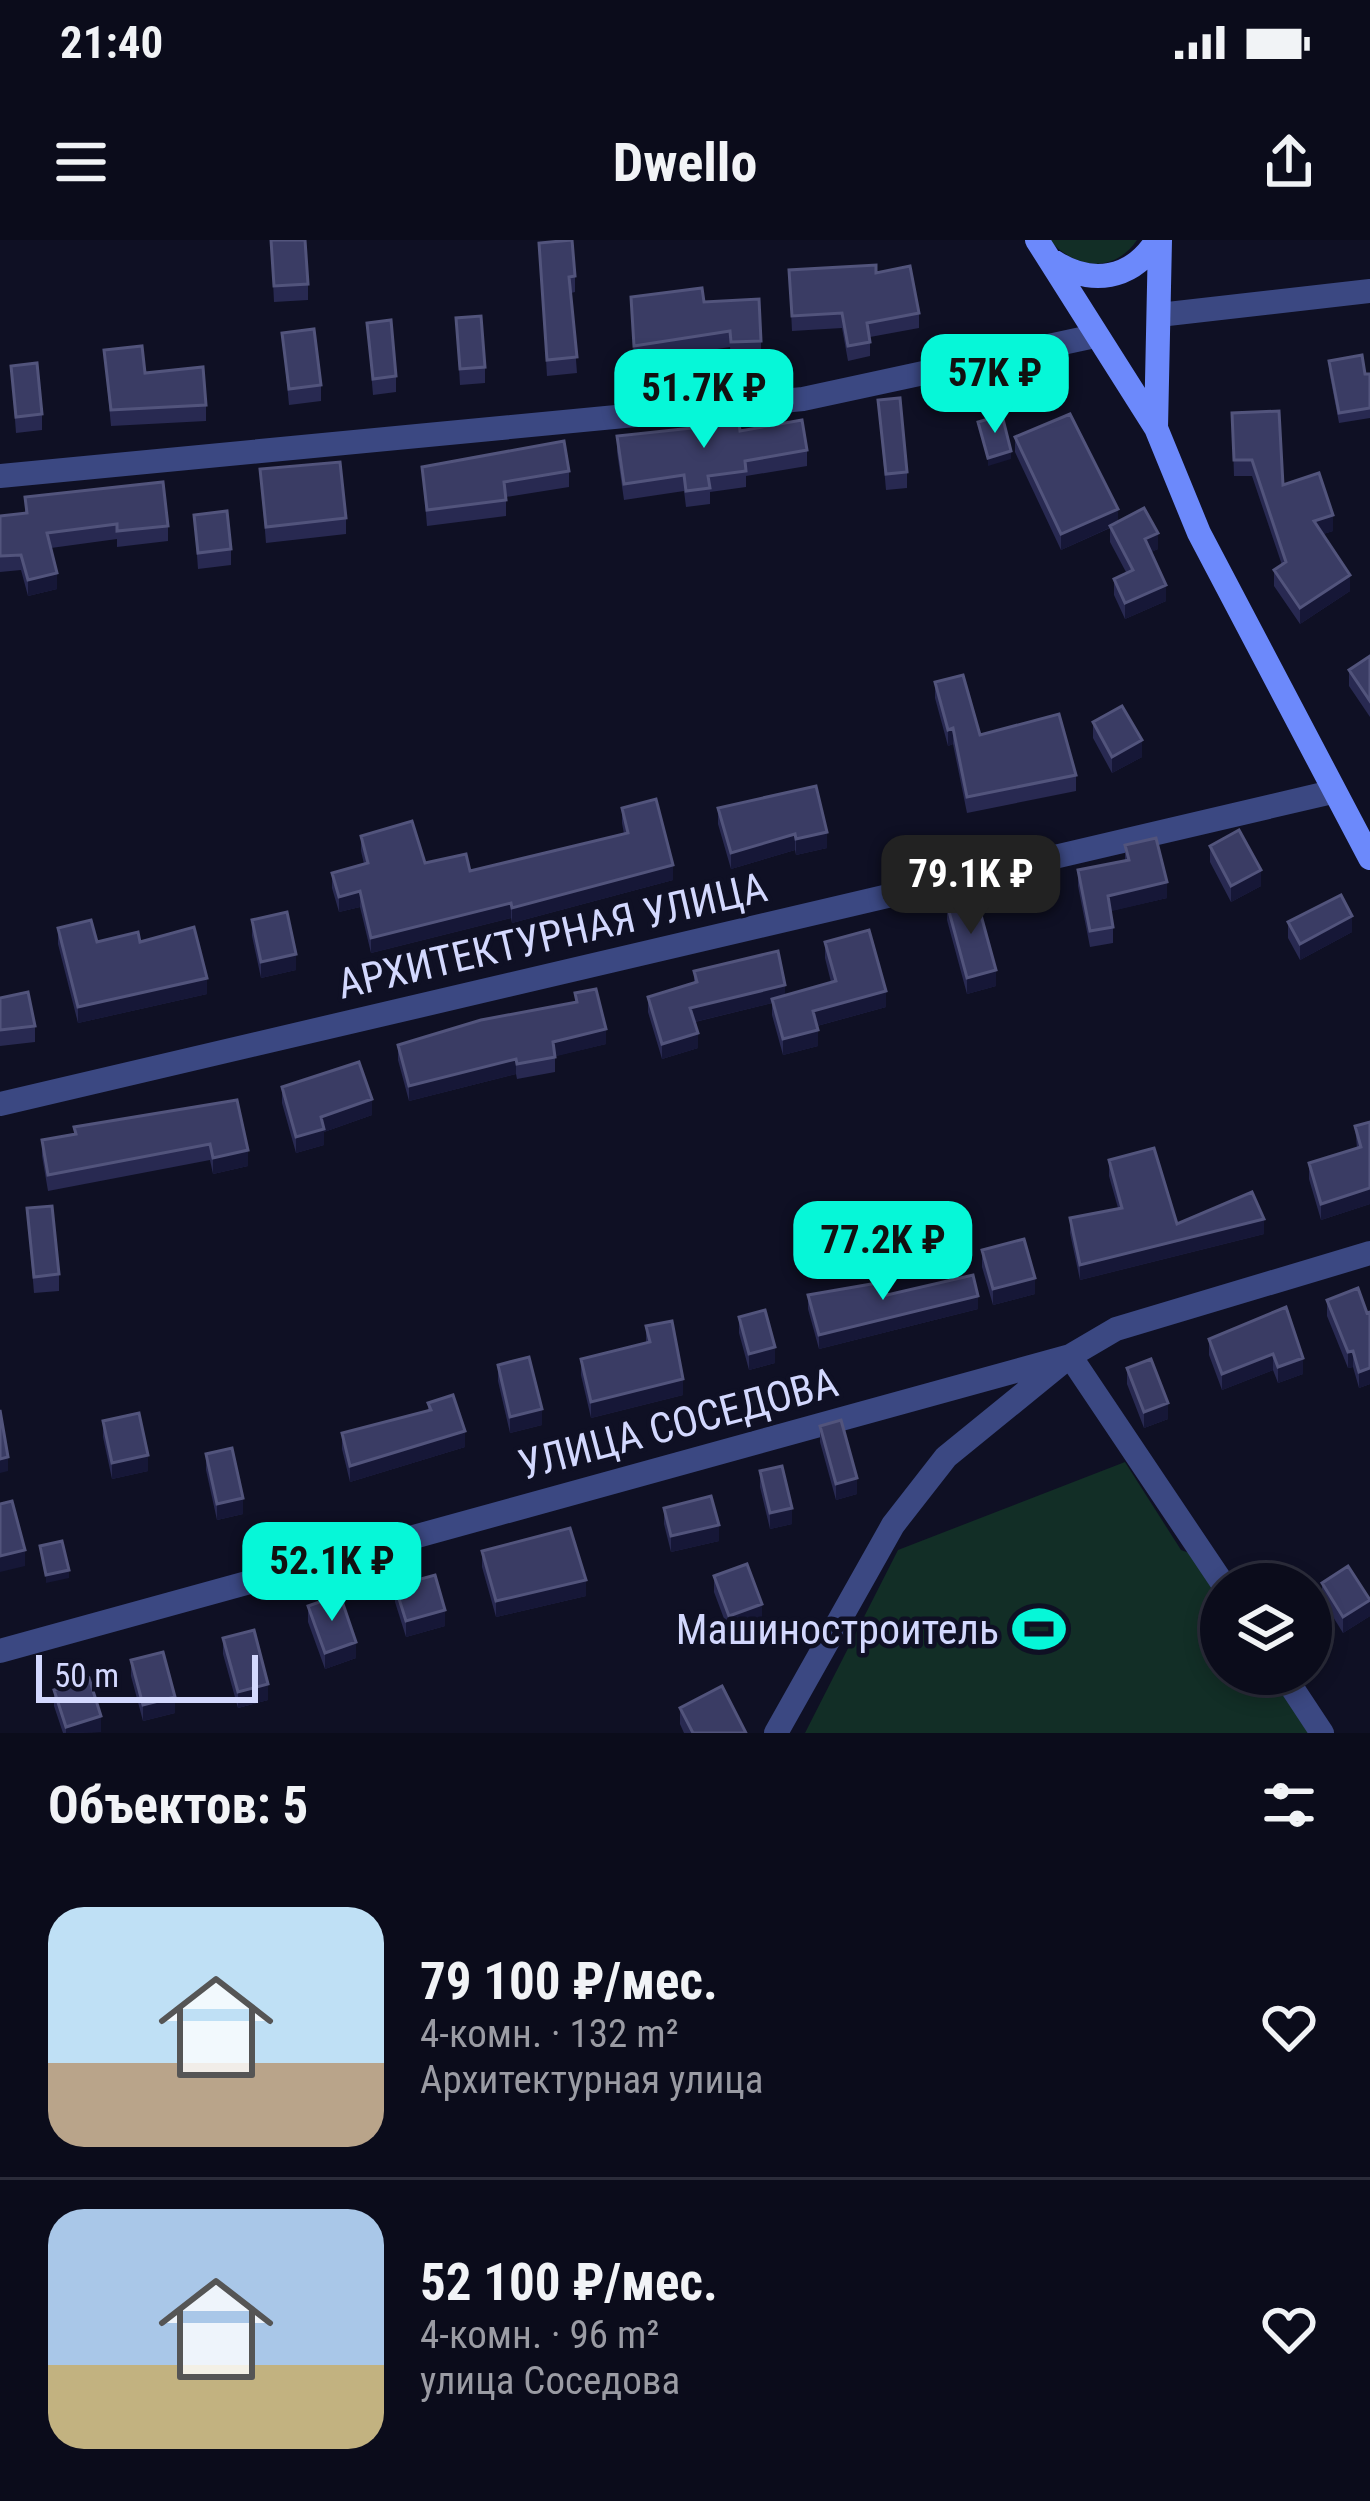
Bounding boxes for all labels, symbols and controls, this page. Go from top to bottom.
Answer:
text: 21:40 [60,16,163,69]
icon: menu [48,129,114,195]
icon: share [1256,129,1322,195]
text: Dwello [613,131,757,194]
pin: 57K ₽ [911,334,1079,436]
pin: 51.7K ₽ [593,349,815,451]
text: 57K ₽ [948,350,1042,396]
text: 51.7K ₽ [641,365,767,411]
pin: 79.1K ₽ [860,835,1082,937]
text: 79.1K ₽ [908,851,1034,897]
street label: АРХИТЕКТУРНАЯ УЛИЦА [333,862,772,1009]
pin: 77.2K ₽ [772,1201,994,1303]
text: 77.2K ₽ [820,1217,946,1263]
street label: УЛИЦА СОСЕДОВА [513,1357,843,1490]
pin: 52.1K ₽ [221,1522,443,1624]
text: 52.1K ₽ [269,1538,395,1584]
map controls [1200,1563,1332,1695]
button: layers [1200,1563,1332,1695]
sports icon: Машиностроитель [1010,1600,1068,1658]
place label: Машиностроитель [676,1605,999,1654]
scale bar [36,1649,258,1702]
text: 50 m [54,1656,119,1695]
icon: filters [1256,1772,1322,1838]
text: Объектов: 5 [48,1776,308,1835]
text: 79 100 ₽/мес. [420,1952,718,2011]
icon: home [144,1955,288,2099]
icon: heart [1256,1994,1322,2060]
text: 4-комн. · 132 m² [420,2011,679,2057]
text: Архитектурная улица [420,2057,763,2103]
text: 52 100 ₽/мес. [420,2253,718,2312]
icon: home [144,2257,288,2401]
icon: heart [1256,2296,1322,2362]
text: 4-комн. · 96 m² [420,2312,659,2358]
text: улица Соседова [420,2358,680,2404]

